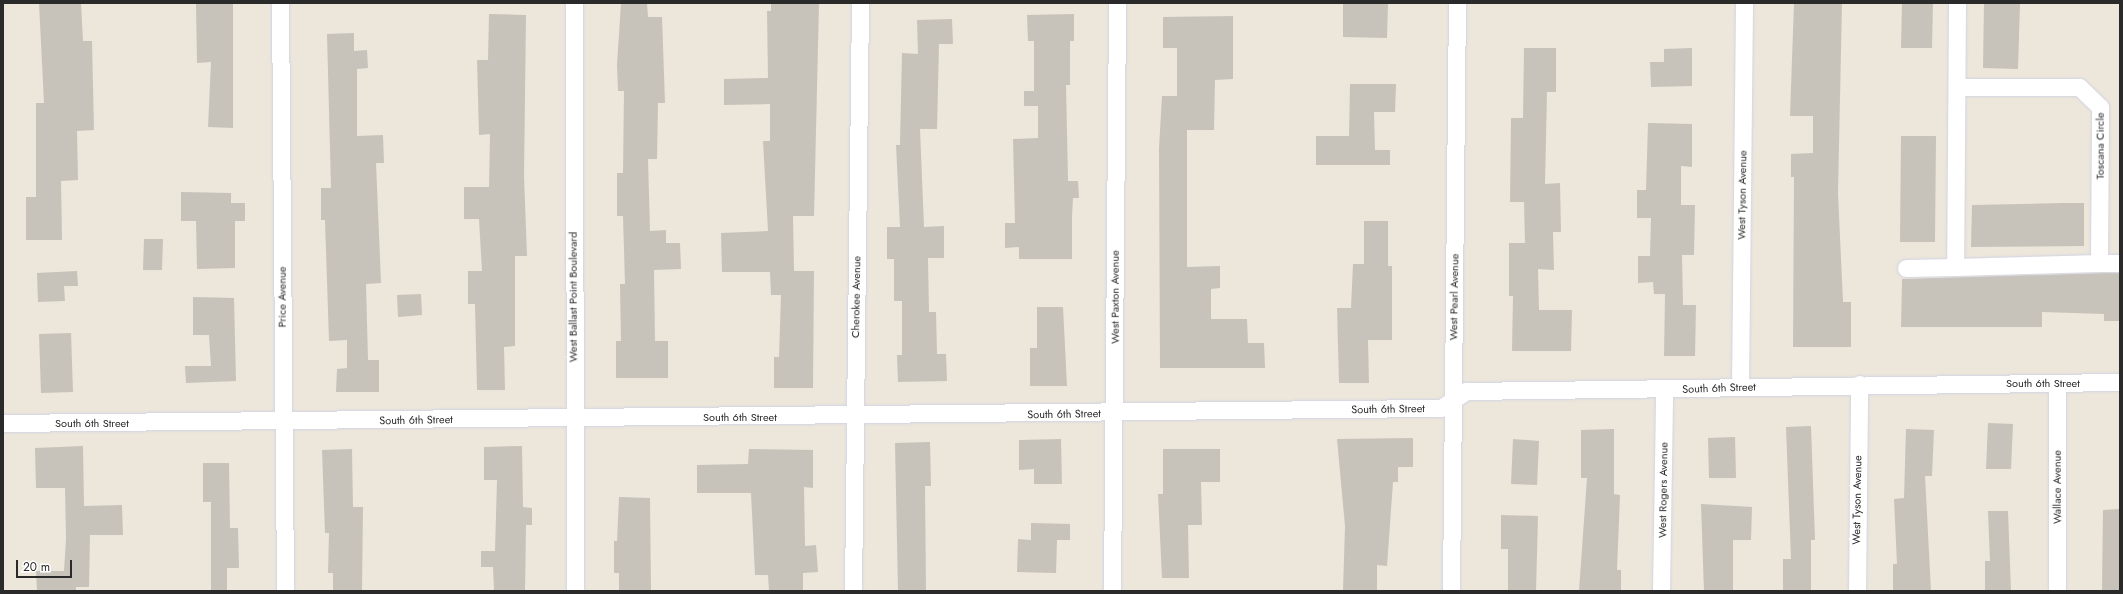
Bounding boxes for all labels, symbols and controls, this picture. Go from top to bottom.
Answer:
street label: Toscana Circle [2093,113,2107,179]
street label: West Tyson Avenue [1735,150,1749,240]
street label: West Ballast Point Boulevard [566,232,580,362]
street label: West Paxton Avenue [1108,250,1122,344]
street label: West Pearl Avenue [1447,254,1461,340]
street label: Cherokee Avenue [849,256,863,338]
street label: Price Avenue [275,267,289,327]
street label: South 6th Street [2006,376,2080,390]
street label: South 6th Street [1682,380,1756,396]
street label: South 6th Street [1351,402,1425,416]
street label: South 6th Street [1027,407,1101,421]
street label: South 6th Street [703,410,777,424]
street label: South 6th Street [379,413,453,427]
street label: South 6th Street [55,416,129,430]
street label: West Rogers Avenue [1656,442,1670,538]
street label: Wallace Avenue [2050,450,2064,524]
street label: West Tyson Avenue [1850,455,1864,545]
scale bar [18,552,74,578]
text: 20 m [23,558,50,576]

